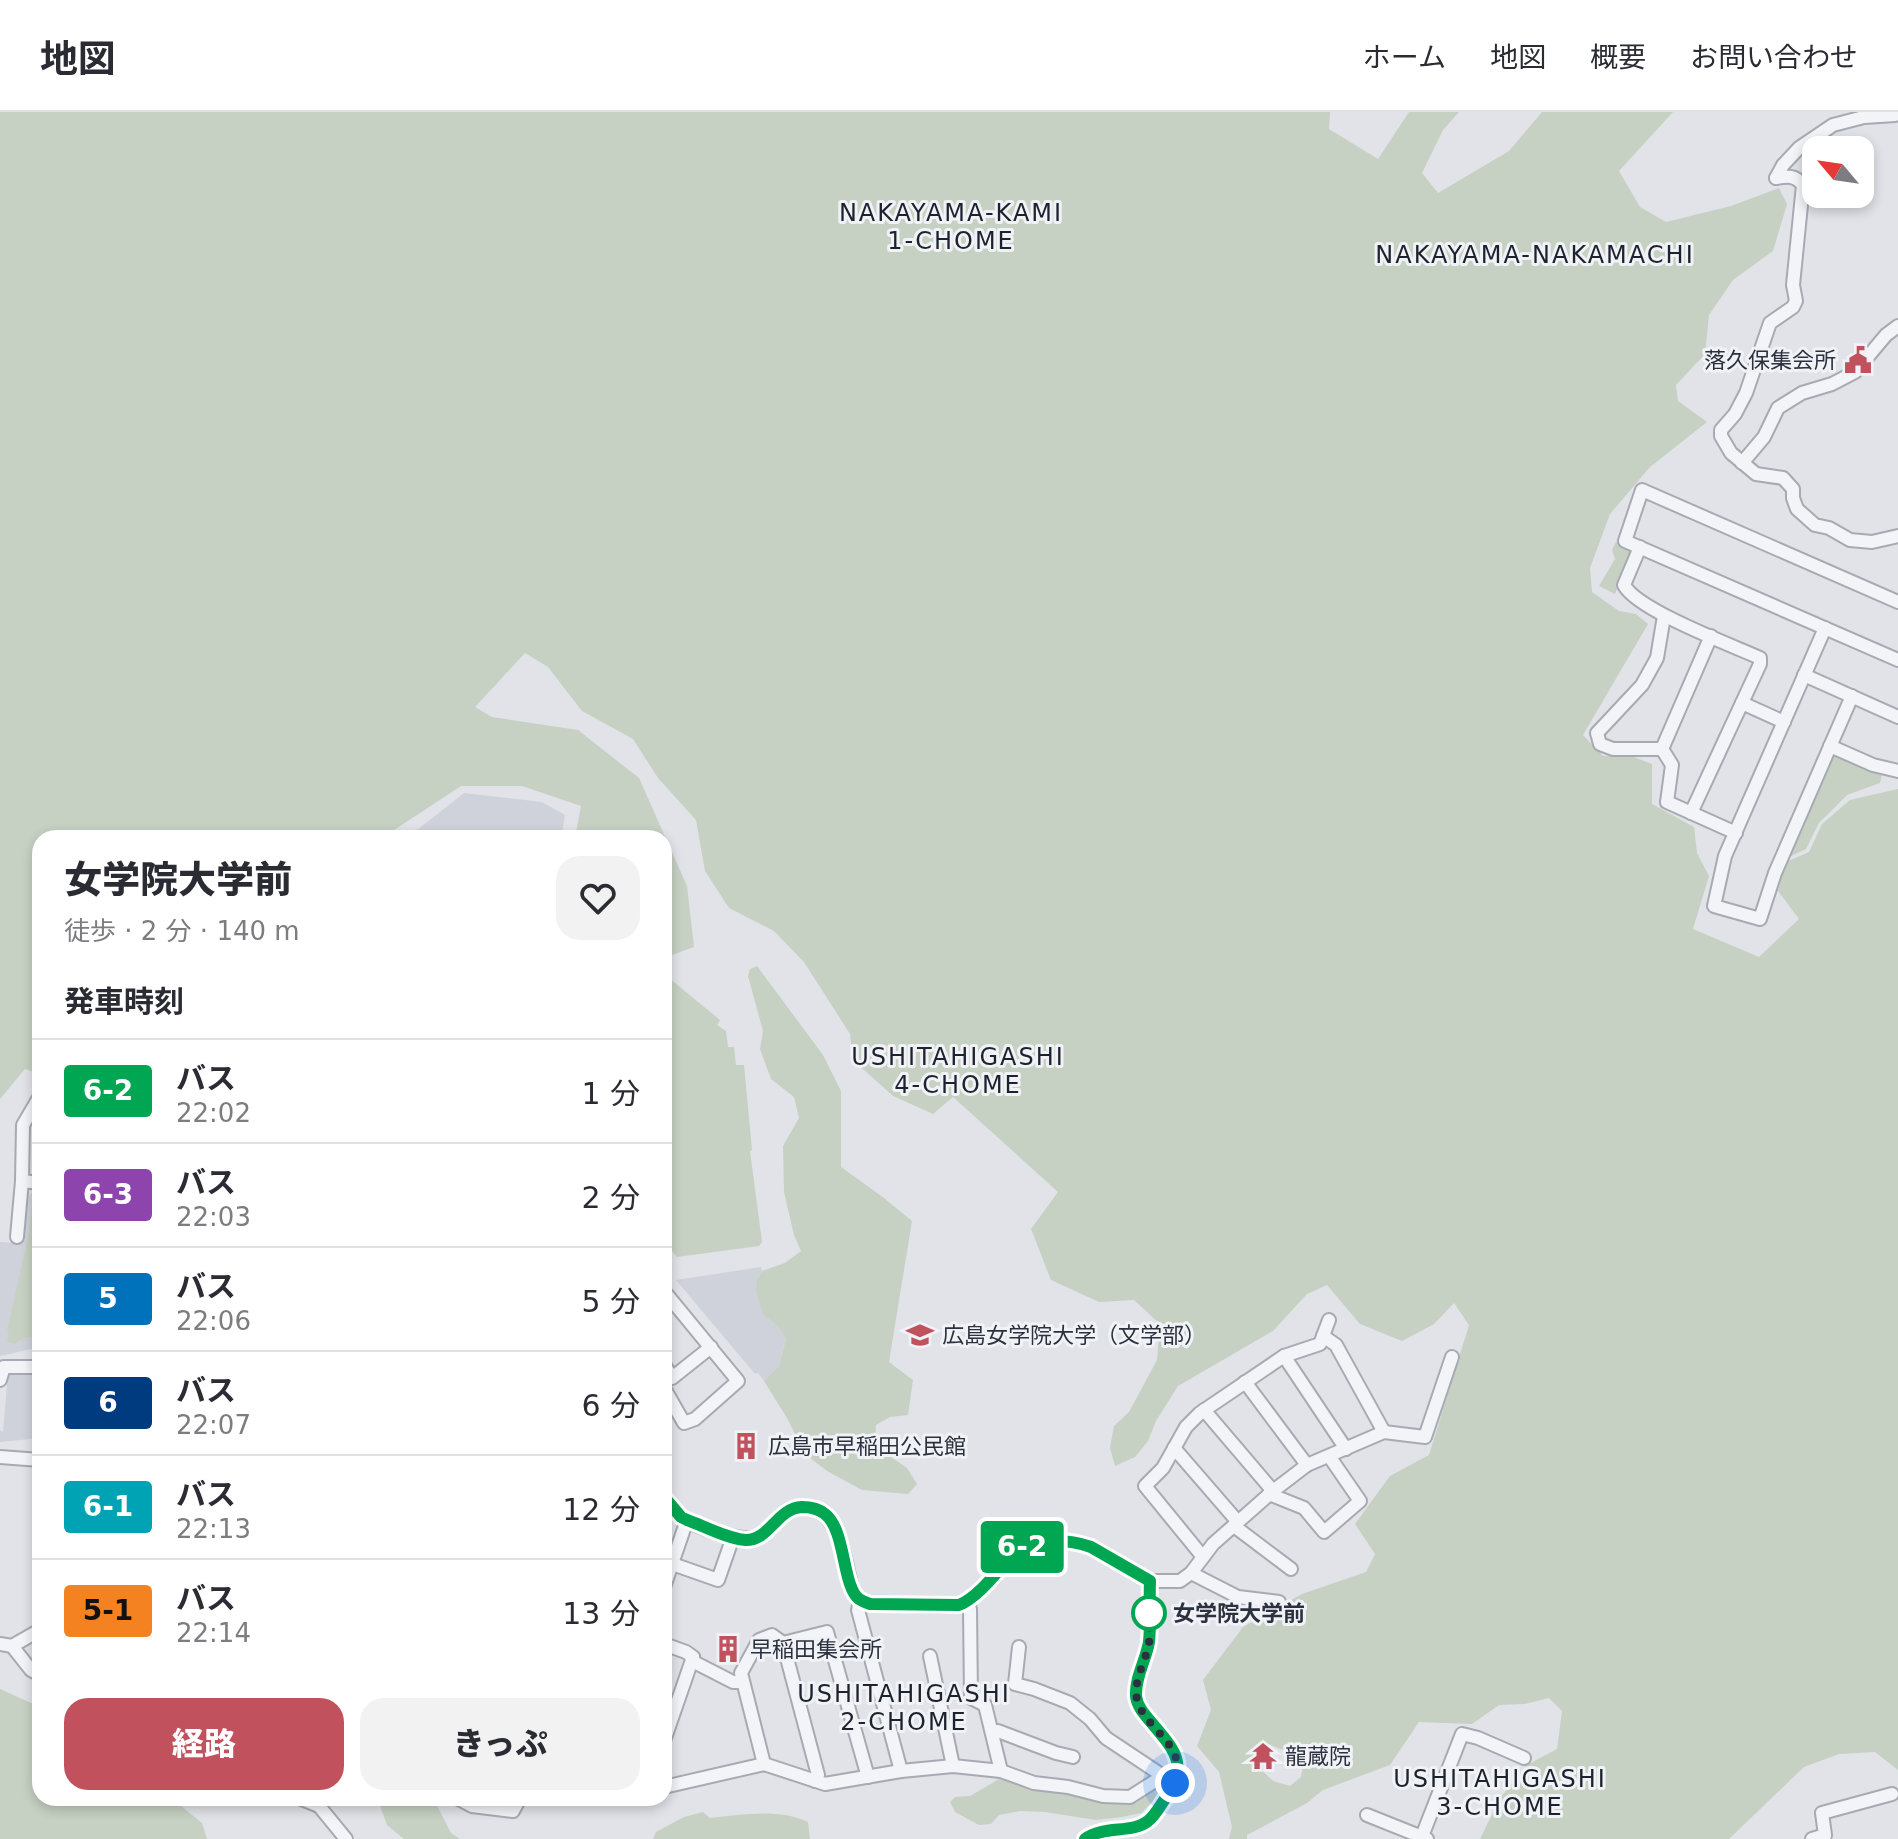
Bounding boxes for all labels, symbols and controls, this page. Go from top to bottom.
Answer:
text: 地図 [40,37,116,81]
text: ホーム [1363,41,1446,74]
text: 地図 [1490,41,1546,74]
text: 概要 [1590,41,1646,74]
text: お問い合わせ [1690,41,1858,74]
north arrow [1802,136,1874,208]
map controls [1802,136,1874,208]
district label: NAKAYAMA-KAMI 1-CHOME [839,199,1063,255]
district label: NAKAYAMA-NAKAMACHI [1375,241,1695,269]
public building icon: 落久保集会所 [1843,345,1873,375]
place label: 落久保集会所 [1704,348,1836,373]
button: heart [556,856,640,940]
text: 女学院大学前 [64,858,292,902]
text: 徒歩 · 2 分 · 140 m [64,916,300,946]
text: 発車時刻 [64,984,184,1019]
district label: USHITAHIGASHI 4-CHOME [851,1043,1065,1099]
text: バス [176,1061,236,1096]
text: 6-2 [83,1074,133,1107]
text: 1 分 [581,1076,640,1111]
text: 22:02 [176,1098,251,1128]
text: バス [176,1165,236,1200]
text: 6-3 [83,1178,133,1211]
text: 2 分 [581,1180,640,1215]
text: 22:03 [176,1202,251,1232]
text: バス [176,1269,236,1304]
text: 5 [98,1282,118,1315]
text: 5 分 [581,1284,640,1319]
text: 22:06 [176,1306,251,1336]
school or university icon: 広島女学院大学（文学部） [905,1320,935,1350]
place label: 広島女学院大学（文学部） [942,1323,1206,1348]
text: バス [176,1373,236,1408]
text: 6 [98,1386,118,1419]
text: 6 分 [581,1388,640,1423]
text: 22:07 [176,1410,251,1440]
building icon: 広島市早稲田公民館 [731,1431,761,1461]
place label: 広島市早稲田公民館 [768,1434,966,1459]
text: バス [176,1477,236,1512]
text: 6-1 [83,1490,133,1523]
text: 12 分 [562,1492,640,1527]
text: 22:13 [176,1514,251,1544]
line badge: 6-2 [976,1521,1068,1573]
text: 6-2 [997,1530,1047,1563]
text: バス [176,1581,236,1616]
text: 5-1 [83,1594,133,1627]
text: 13 分 [562,1596,640,1631]
marker: 女学院大学前 [1132,1596,1166,1630]
place label: 女学院大学前 [1173,1601,1305,1626]
text: 22:14 [176,1618,251,1648]
building icon: 早稲田集会所 [713,1634,743,1664]
place label: 早稲田集会所 [750,1637,882,1662]
district label: USHITAHIGASHI 2-CHOME [797,1680,1011,1736]
button: 経路 [64,1698,344,1790]
button: きっぷ [360,1698,640,1790]
temple icon: 龍蔵院 [1248,1741,1278,1771]
place label: 龍蔵院 [1285,1744,1351,1769]
your location [1155,1763,1195,1803]
district label: USHITAHIGASHI 3-CHOME [1393,1765,1607,1821]

